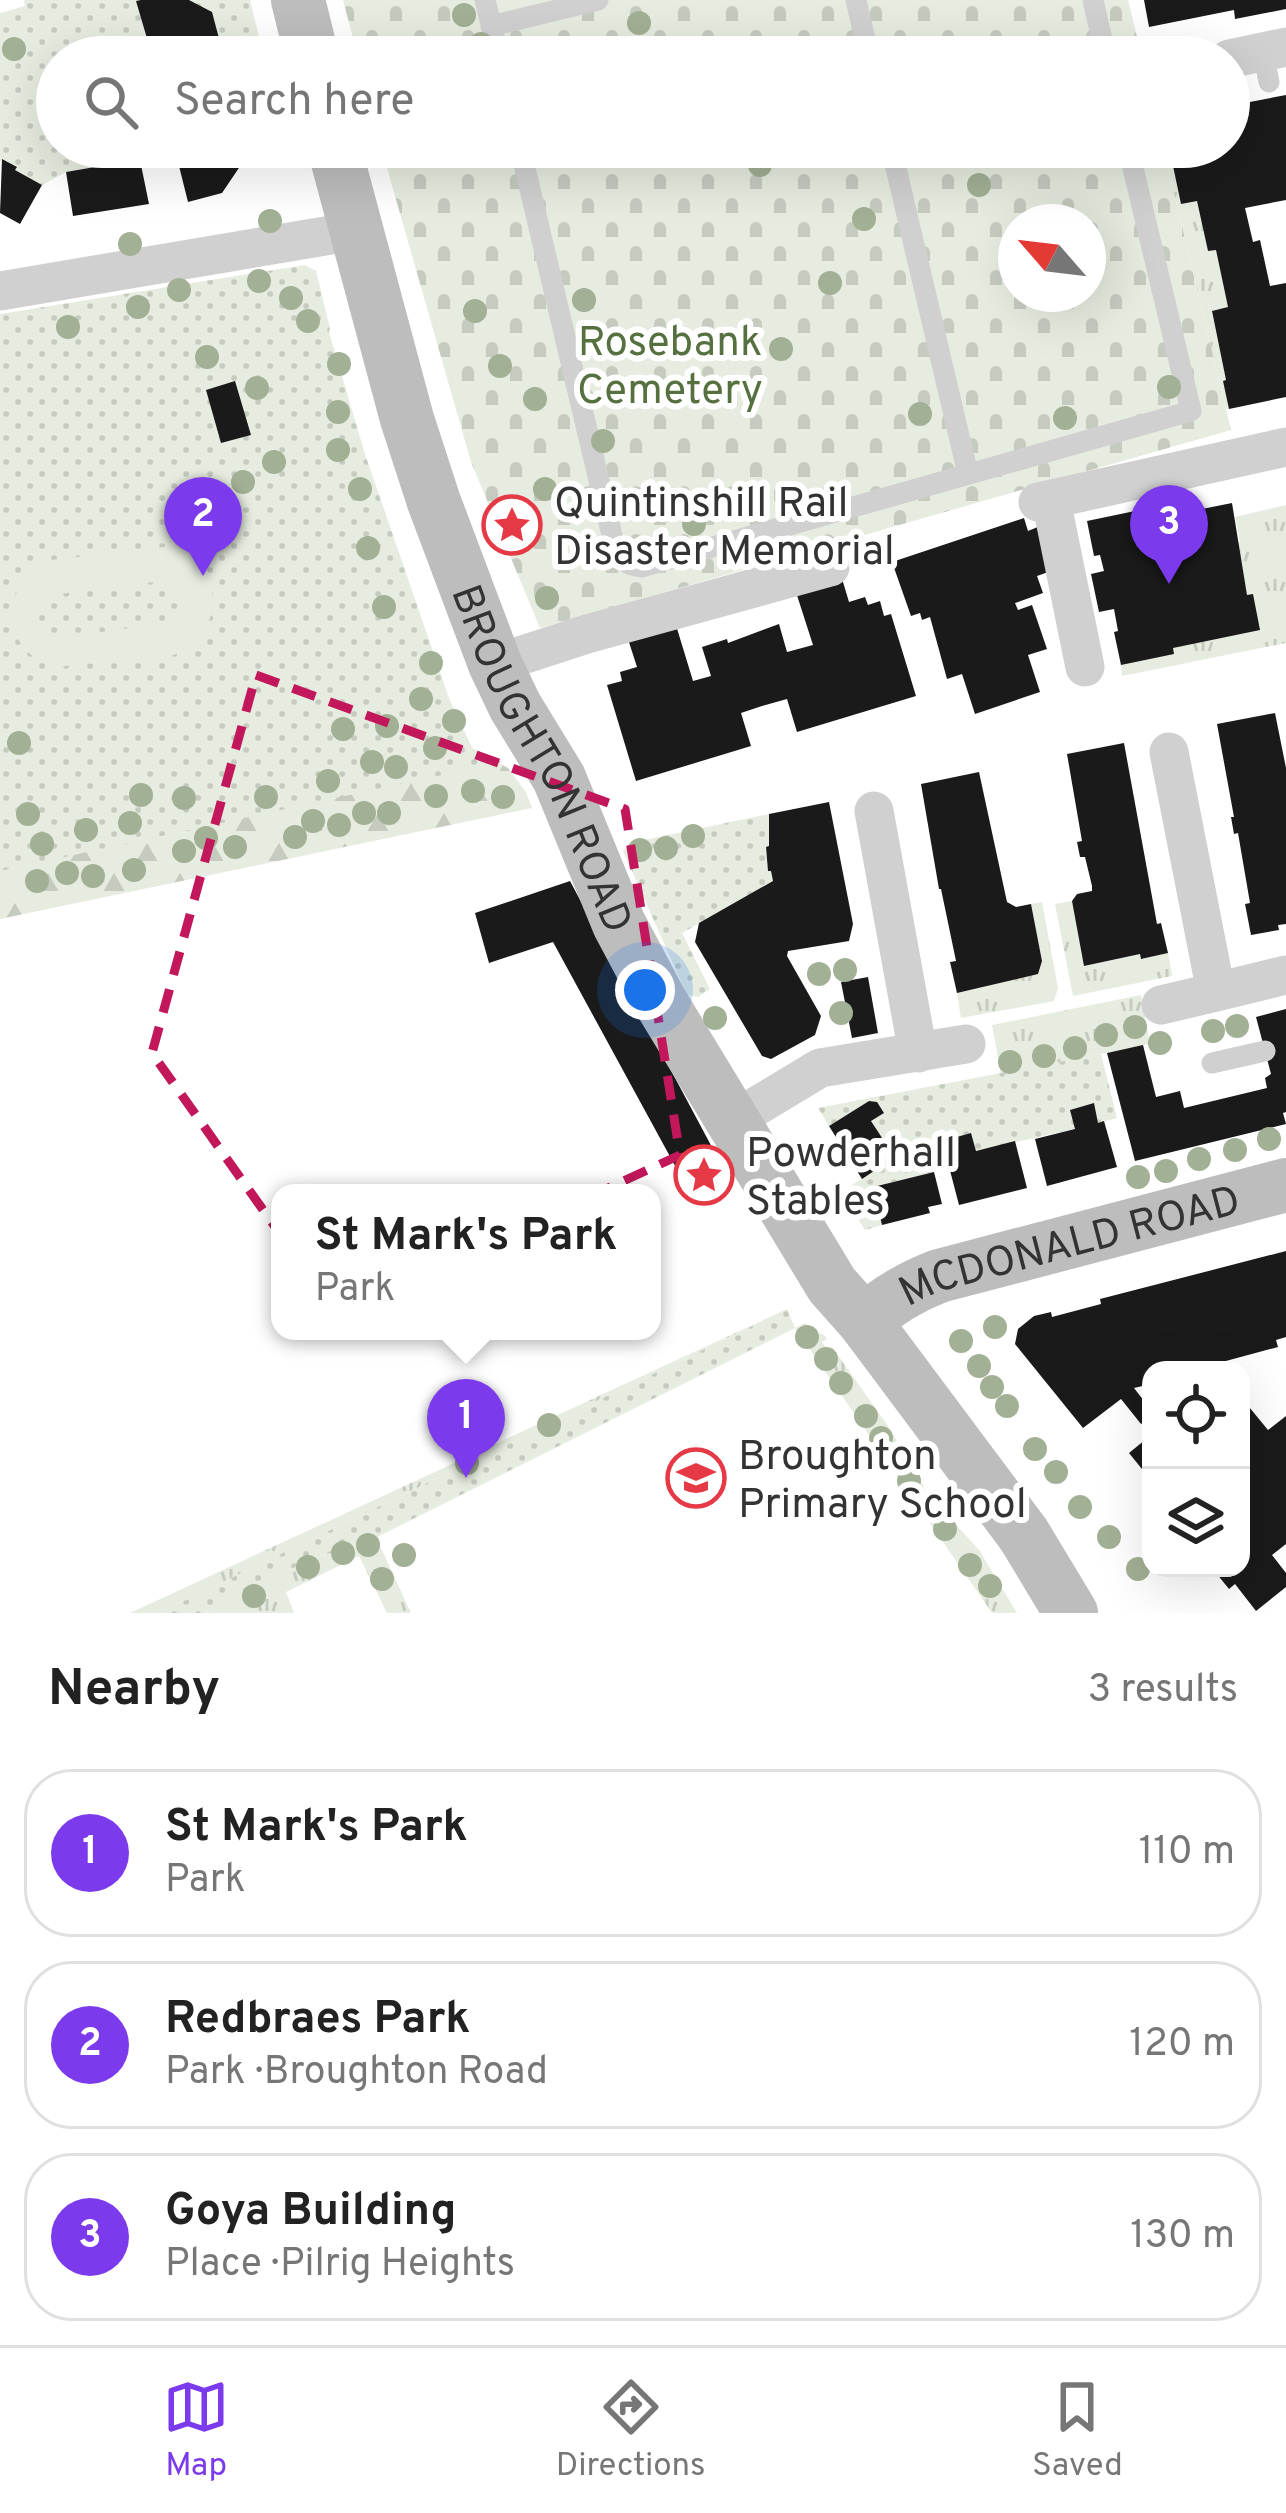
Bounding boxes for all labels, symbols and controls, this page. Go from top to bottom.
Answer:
search box [36,36,1250,168]
icon: search [78,69,144,135]
text: Search here [174,74,414,131]
north arrow [998,204,1106,312]
park label: Rosebank Cemetery [577,318,763,419]
pin: 2 [164,477,242,576]
place label: Quintinshill Rail Disaster Memorial [554,479,895,580]
pin: 3 [1130,485,1208,584]
place icon: Quintinshill Rail Disaster Memorial [481,494,543,556]
street label: BROUGHTON ROAD [437,578,642,942]
your location [615,960,675,1020]
place label: Powderhall Stables [746,1129,956,1230]
place icon: Powderhall Stables [673,1144,735,1206]
street label: MCDONALD ROAD [891,1176,1246,1321]
popup [271,1184,661,1340]
text: St Mark's Park [315,1209,617,1266]
text: Park [315,1266,395,1315]
map controls [1142,1361,1250,1577]
button: locate [1142,1361,1250,1469]
pin: 1 [427,1379,505,1478]
place label: Broughton Primary School [738,1432,1027,1533]
school or university icon: Broughton Primary School [665,1447,727,1509]
button: layers [1142,1469,1250,1577]
text: Nearby [48,1659,220,1724]
text: 3 results [1088,1667,1238,1716]
text: St Mark's Park [165,1800,468,1857]
text: 1 [82,1829,98,1878]
text: 110 m [1139,1829,1235,1878]
text: Park [165,1857,246,1906]
text: Redbraes Park [165,1992,470,2049]
text: 2 [78,2021,102,2070]
text: 120 m [1129,2021,1235,2070]
text: Park · Broughton Road [165,2049,548,2098]
text: Goya Building [165,2184,456,2241]
text: 3 [78,2213,102,2262]
text: 130 m [1130,2213,1235,2262]
text: Place · Pilrig Heights [165,2241,515,2290]
tab: Map [163,2374,229,2488]
tab: Directions [556,2374,706,2488]
tab: Saved [1032,2374,1123,2488]

